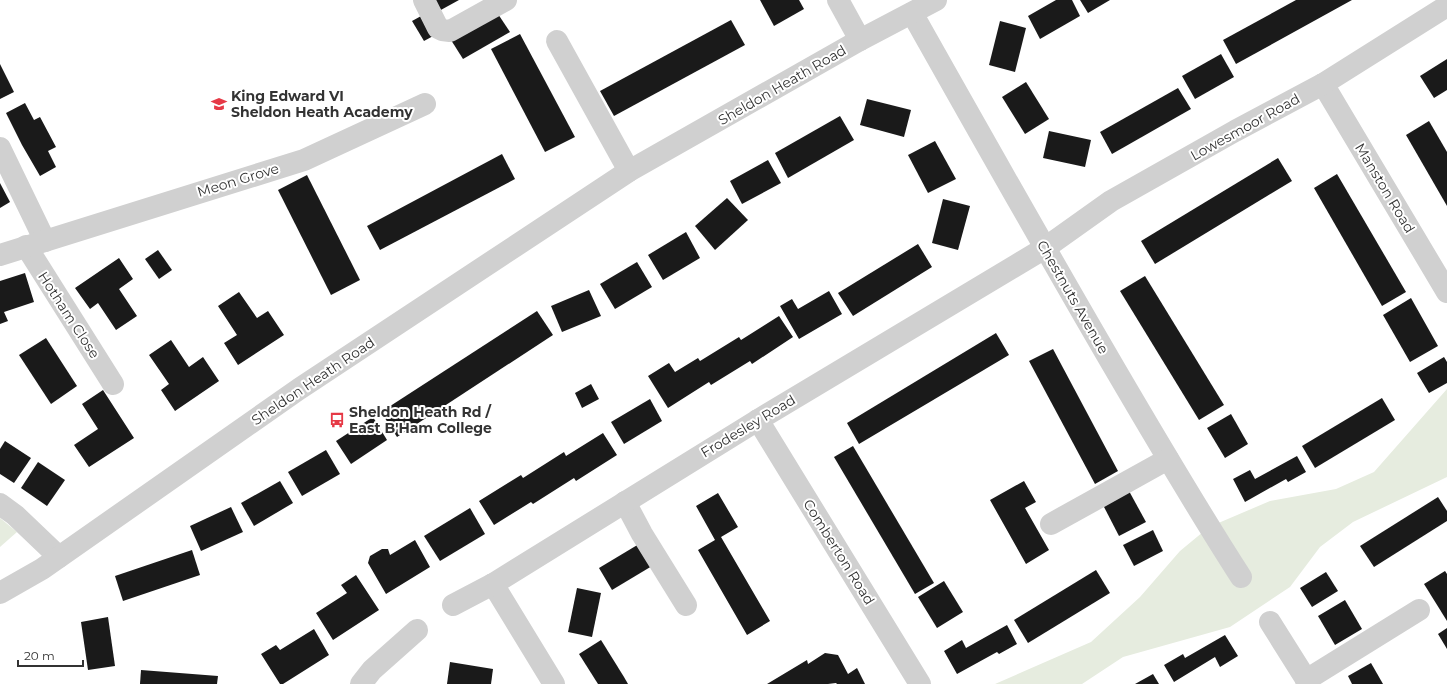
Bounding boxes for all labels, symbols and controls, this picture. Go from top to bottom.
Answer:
street label: Sheldon Heath Road [715,41,849,129]
place label: King Edward VI Sheldon Heath Academy [231,87,413,121]
street label: Lowesmoor Road [1187,89,1303,165]
school or university icon: King Edward VI Sheldon Heath Academy [210,95,228,113]
street label: Manston Road [1351,140,1419,236]
street label: Meon Grove [195,159,281,201]
street label: Chestnuts Avenue [1033,237,1113,357]
street label: Hotham Close [34,268,104,362]
street label: Sheldon Heath Road [248,333,378,429]
street label: Frodesley Road [697,391,799,461]
place label: Sheldon Heath Rd / East B'Ham College [349,403,492,437]
bus stop icon: Sheldon Heath Rd / East B'Ham College [328,411,346,429]
street label: Comberton Road [799,496,879,608]
scale bar [18,642,83,668]
text: 20 m [24,648,55,663]

